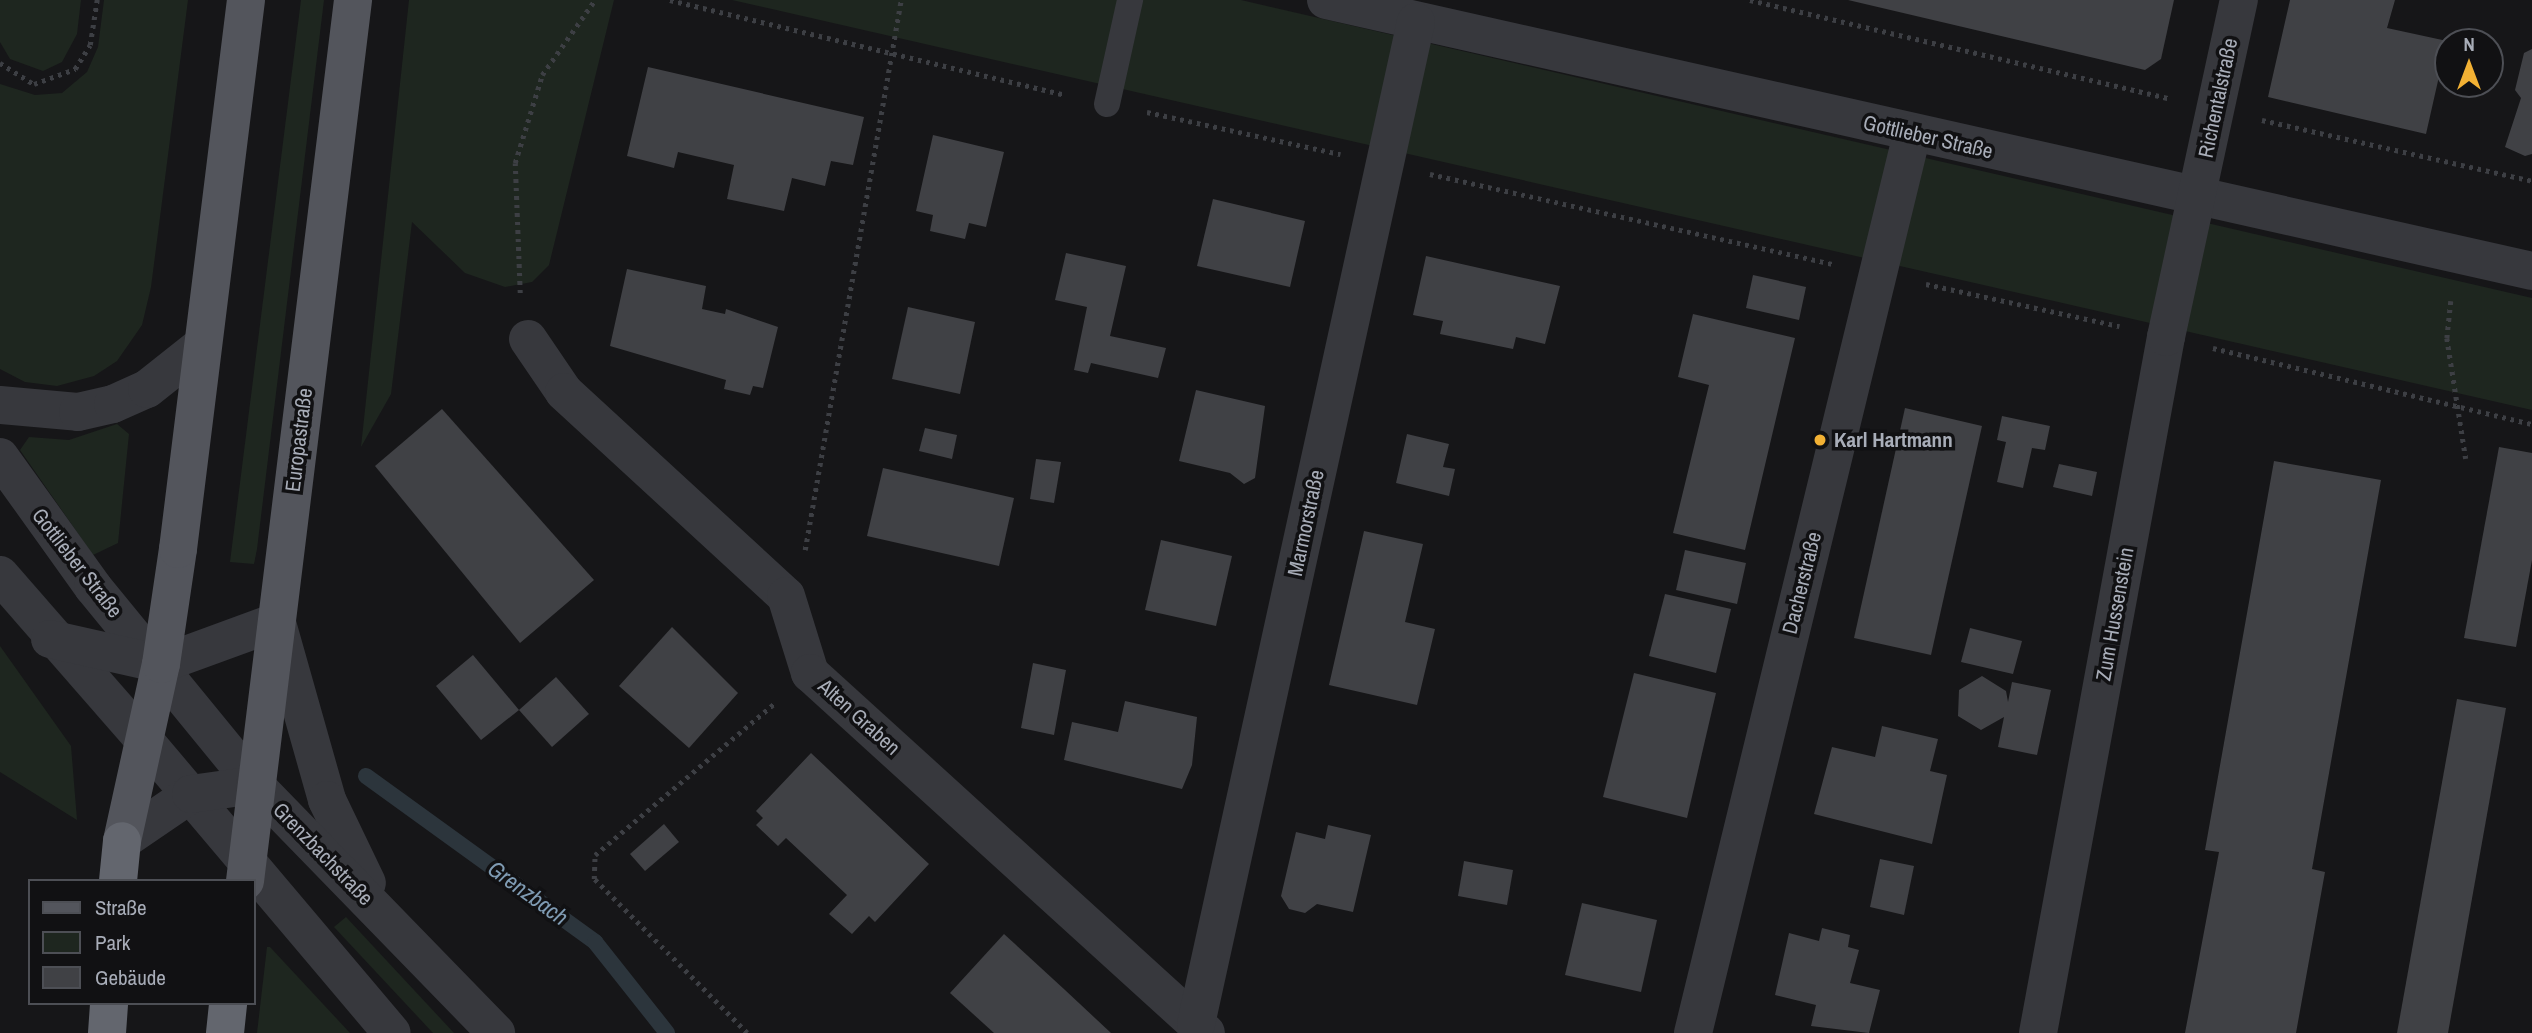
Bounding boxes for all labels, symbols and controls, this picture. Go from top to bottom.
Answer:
north arrow [2434,28,2504,98]
text: N [2463,31,2475,57]
street label: Richentalstraße [2193,36,2243,160]
street label: Gottlieber Straße [1861,110,1995,164]
street label: Europastraße [280,387,318,493]
place label: Karl Hartmann [1834,427,1953,453]
marker: Karl Hartmann [1812,432,1828,448]
street label: Marmorstraße [1282,468,1330,578]
street label: Gottlieber Straße [26,503,128,623]
street label: Dacherstraße [1777,529,1827,637]
street label: Zum Hussenstein [2091,545,2139,683]
street label: Alten Graben [813,674,905,760]
street label: Grenzbachstraße [268,797,378,911]
water label: Grenzbach [483,855,573,931]
legend [28,879,256,1005]
text: Straße [95,893,147,922]
text: Park [95,928,130,957]
text: Gebäude [95,963,166,992]

